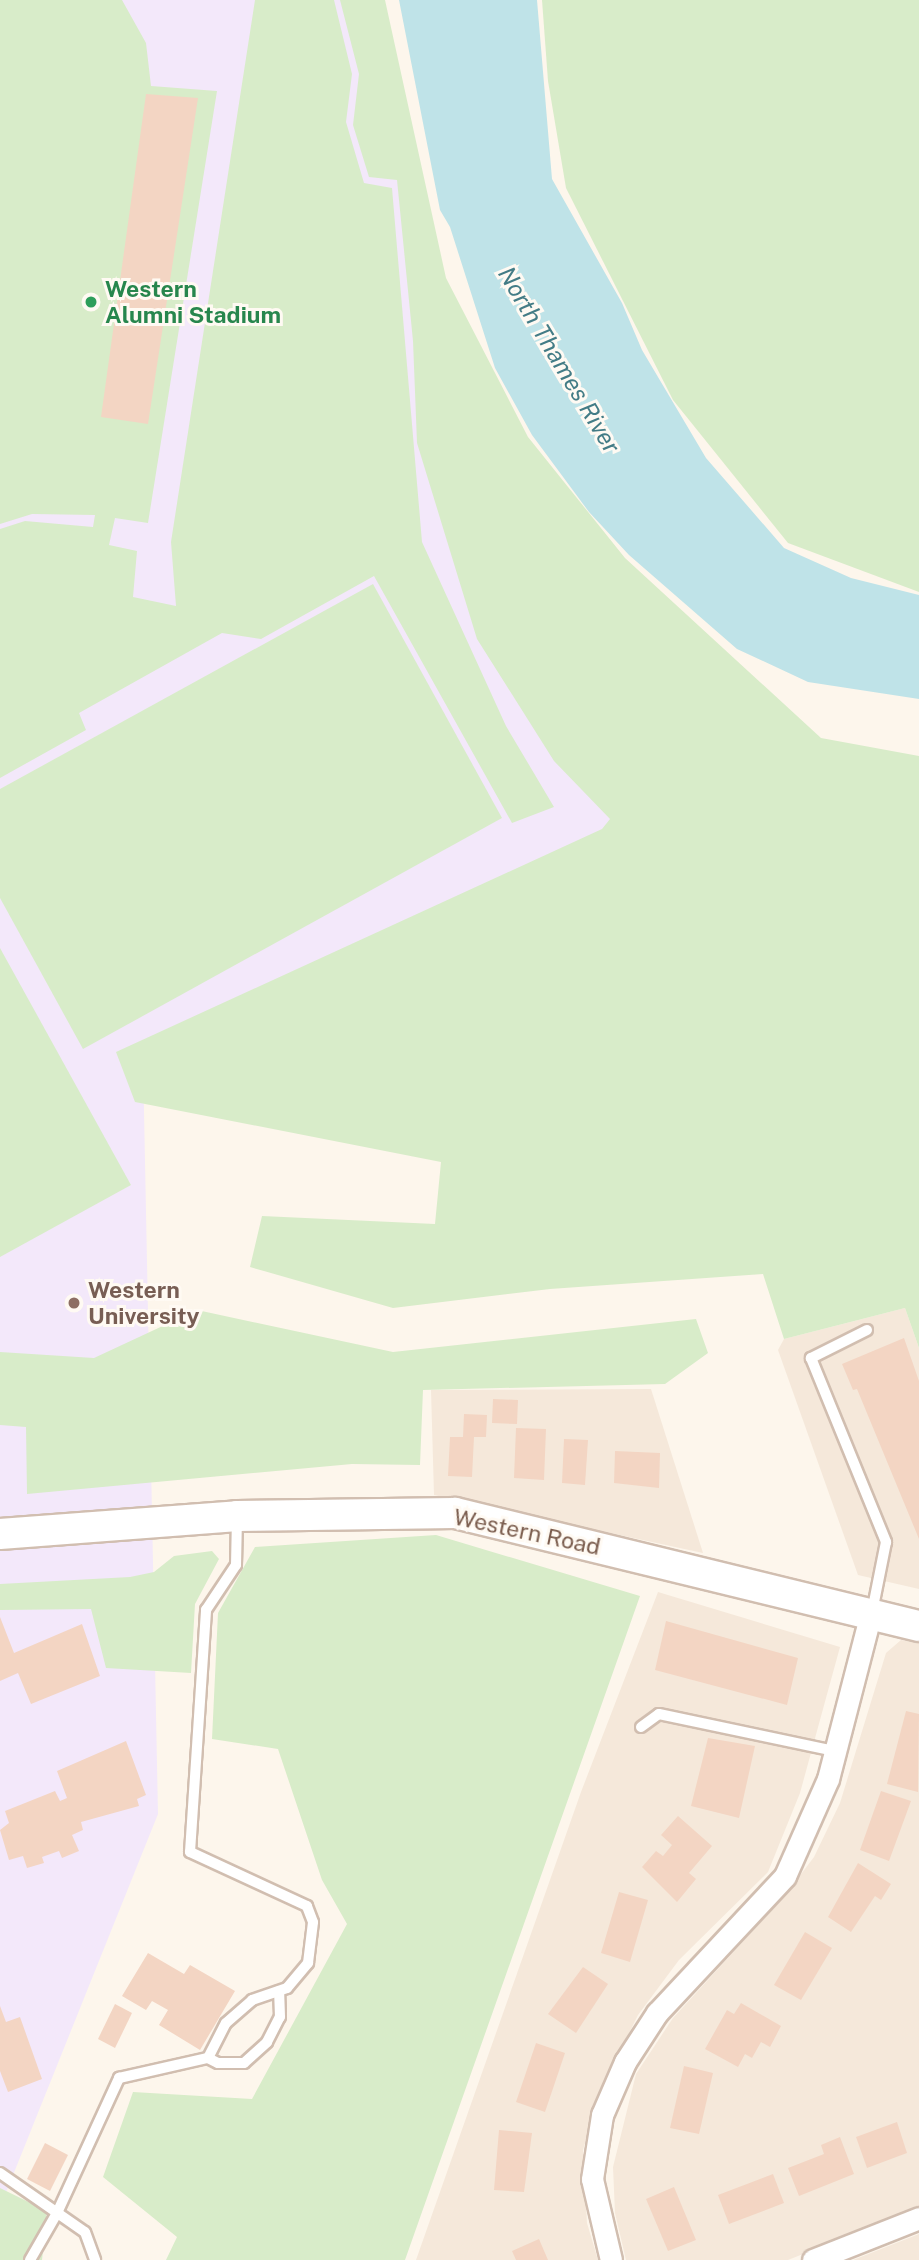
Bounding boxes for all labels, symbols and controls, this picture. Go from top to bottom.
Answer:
water label: North Thames River [492,261,626,459]
place label: Western Alumni Stadium [105,275,281,329]
marker: Western Alumni Stadium [83,294,99,310]
place label: Western University [88,1276,200,1330]
marker: Western University [66,1295,82,1311]
street label: Western Road [451,1503,603,1561]

